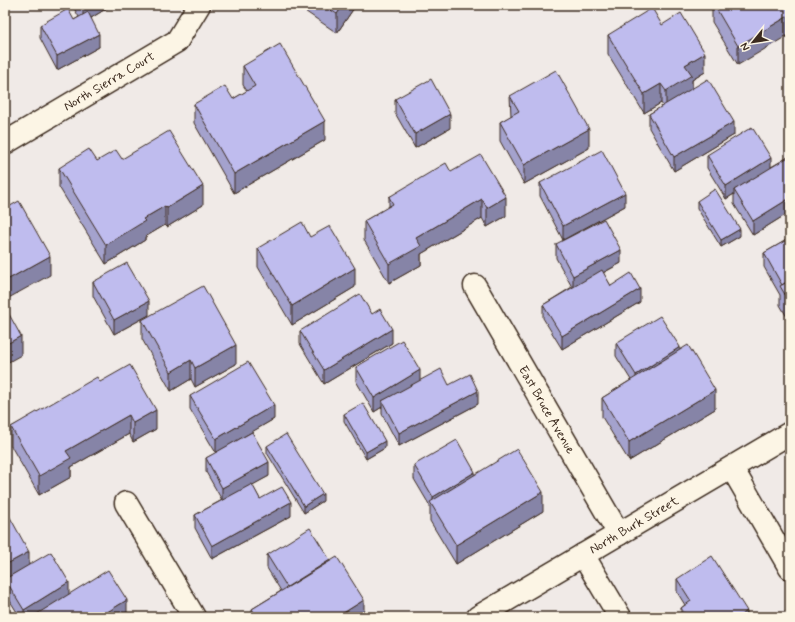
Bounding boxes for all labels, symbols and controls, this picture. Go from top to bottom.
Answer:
north arrow [733,22,773,62]
text: N [737,40,753,53]
street label: North Sierra Court [60,48,158,115]
street label: East Bruce Avenue [515,363,579,457]
street label: North Burk Street [586,492,682,558]

